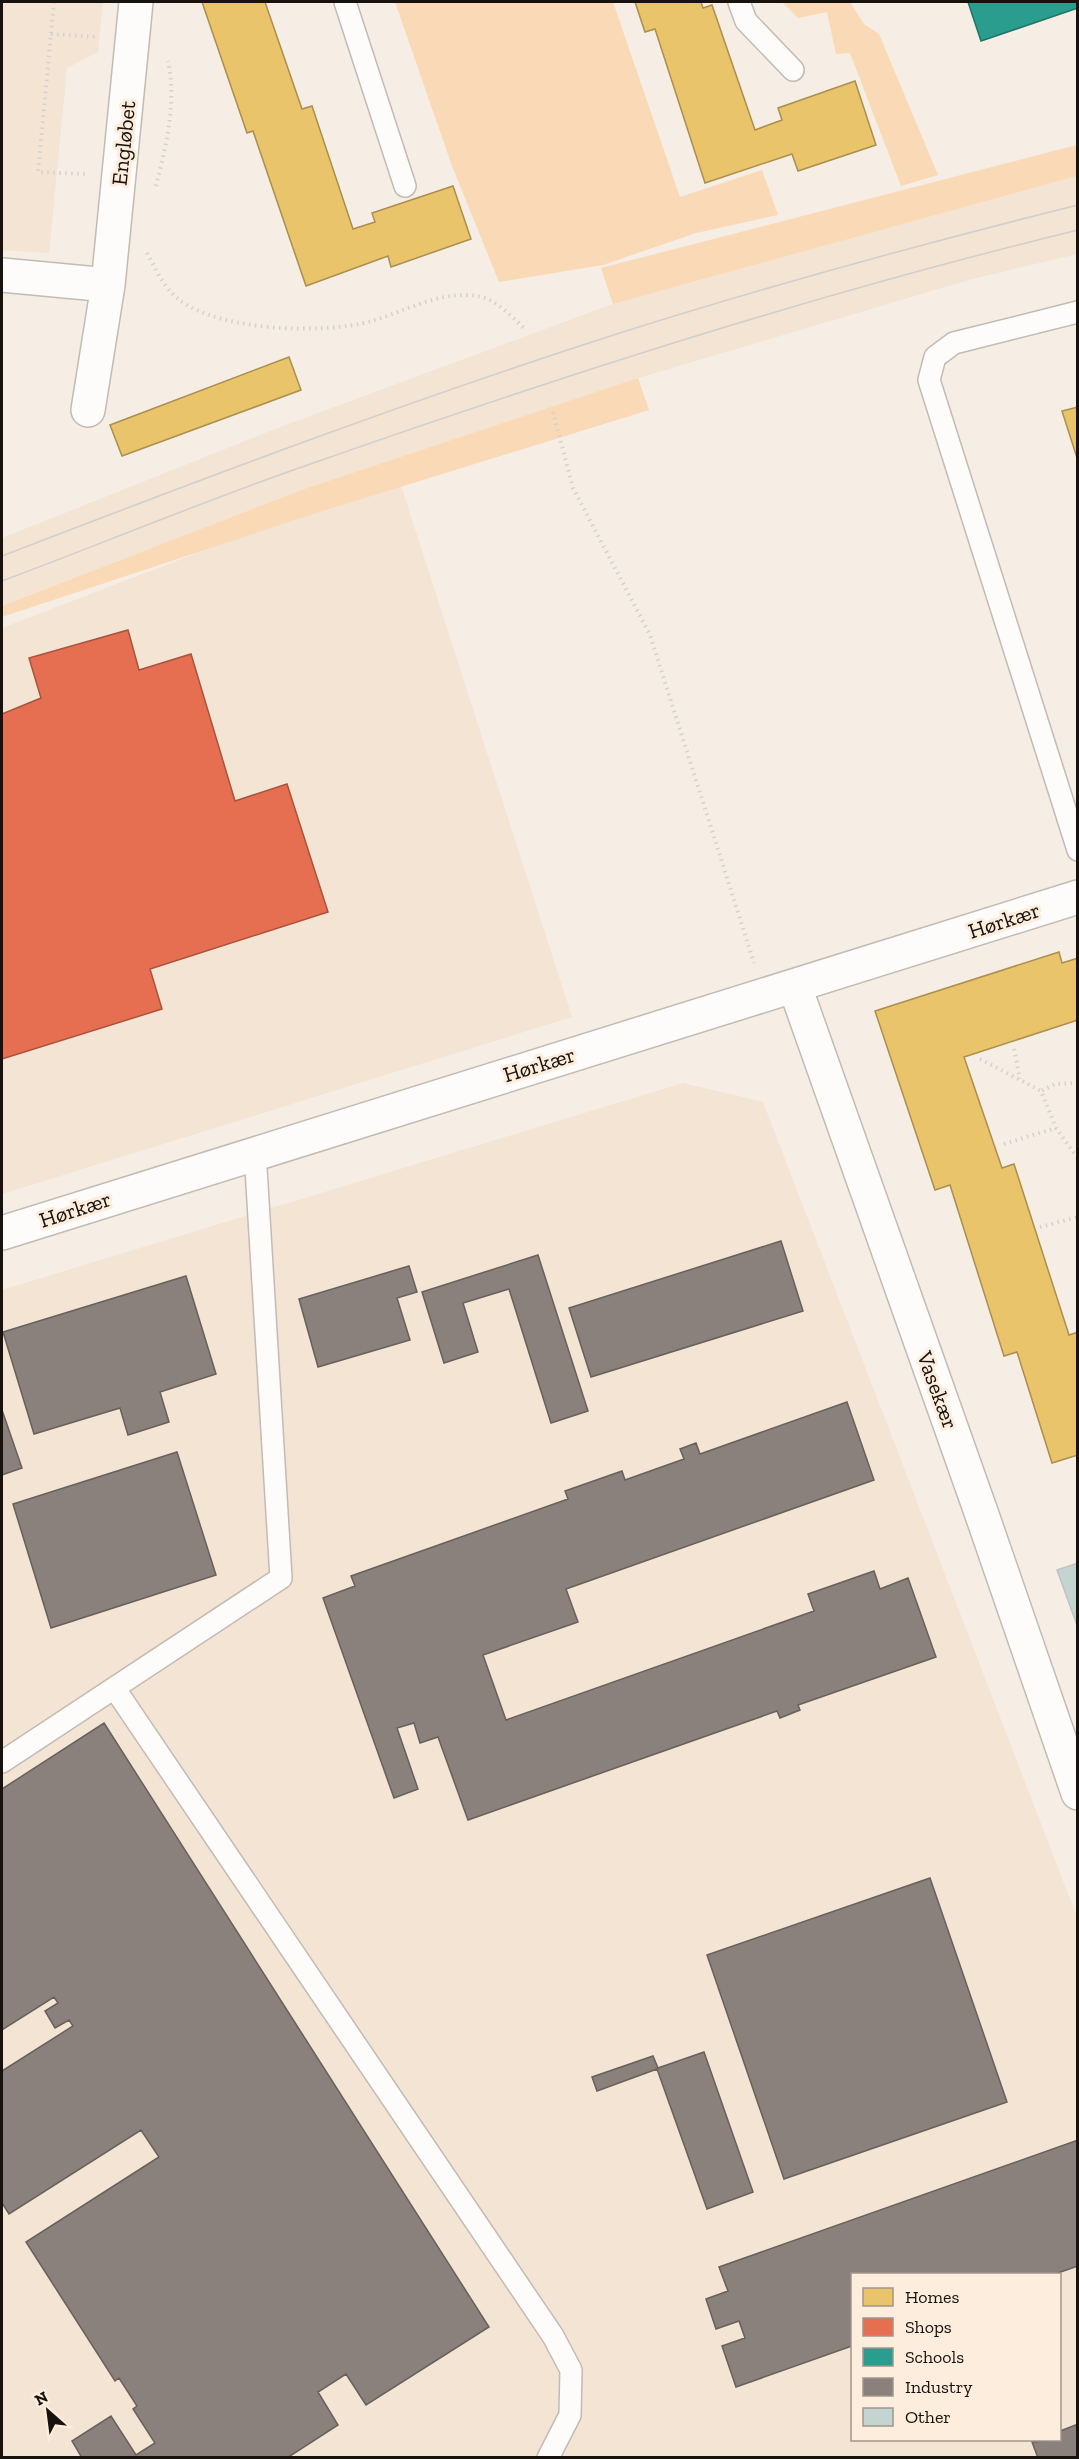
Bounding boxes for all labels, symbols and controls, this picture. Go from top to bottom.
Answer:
street label: Engløbet [106,99,141,187]
street label: Hørkær [965,896,1043,945]
street label: Hørkær [500,1041,578,1088]
street label: Hørkær [36,1185,114,1234]
street label: Vasekær [911,1347,964,1433]
legend [851,2273,1061,2441]
text: Homes [905,2286,959,2308]
text: Shops [905,2316,952,2338]
text: Schools [905,2346,964,2368]
text: Industry [905,2376,973,2398]
north arrow [18,2381,78,2441]
text: N [31,2387,51,2409]
text: Other [905,2406,951,2428]

